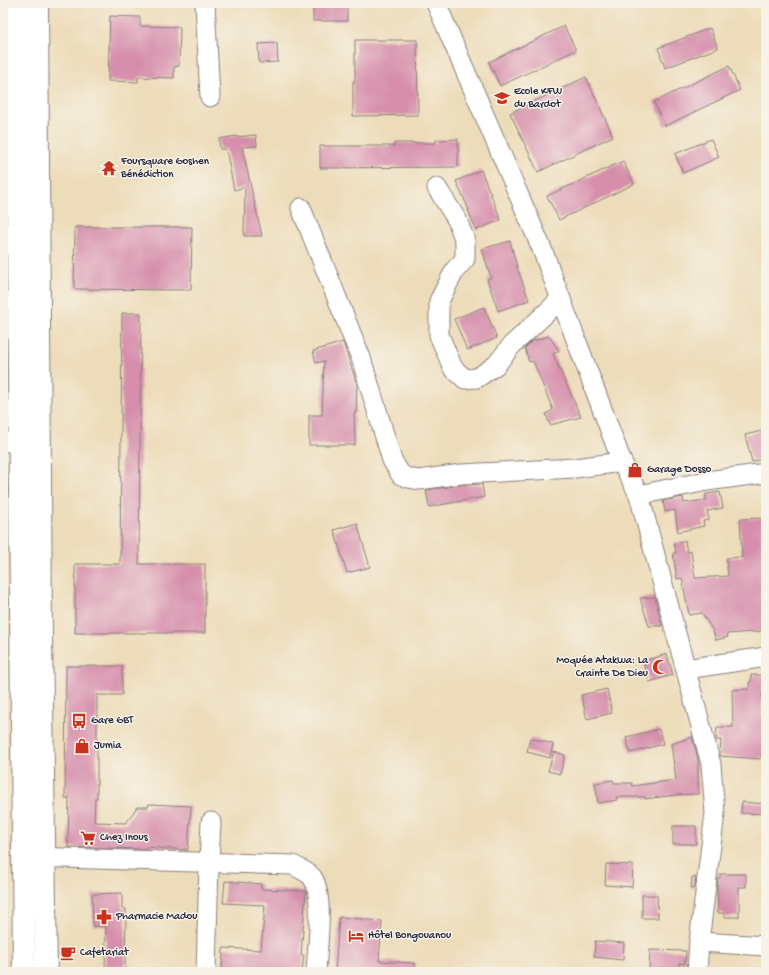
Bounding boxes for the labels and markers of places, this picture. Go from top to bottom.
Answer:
place label: Ecole KFW du Bardot [514,86,562,111]
school or university icon: Ecole KFW du Bardot [493,89,511,107]
place label: Foursquare Goshen Bénédiction [120,156,210,181]
temple icon: Foursquare Goshen Bénédiction [100,159,118,177]
shop icon: Garage Dosso [626,461,644,479]
place label: Garage Dosso [647,464,712,476]
place label: Moquée Atakwa: La Crainte De Dieu [556,655,649,680]
mosque icon: Moquée Atakwa: La Crainte De Dieu [651,658,669,676]
bus stop icon: Gare GBT [70,712,88,730]
place label: Gare GBT [91,715,134,727]
shop icon: Jumia [73,737,91,755]
place label: Jumia [94,740,122,752]
supermarket icon: Chez Inous [79,829,97,847]
place label: Chez Inous [100,832,149,844]
pharmacy icon: Pharmacie Madou [95,908,113,926]
place label: Pharmacie Madou [115,911,197,923]
hotel icon: Hôtel Bongouanou [347,927,365,945]
place label: Hôtel Bongouanou [368,930,451,942]
cafe icon: Cafetariat [59,944,77,962]
place label: Cafetariat [80,946,130,959]

